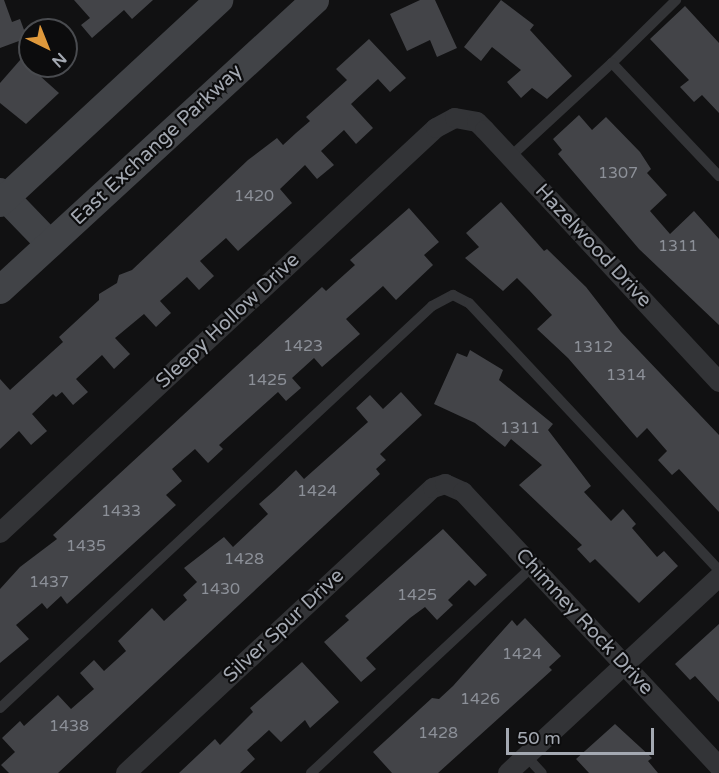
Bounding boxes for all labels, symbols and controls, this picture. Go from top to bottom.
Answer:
north arrow [18,18,78,78]
text: N [47,48,70,71]
street label: East Exchange Parkway [66,59,248,231]
house number: 1307 [598,163,638,183]
street label: Hazelwood Drive [530,179,656,313]
house number: 1420 [234,186,274,206]
house number: 1311 [658,236,698,256]
street label: Sleepy Hollow Drive [151,248,305,394]
house number: 1423 [283,336,323,356]
house number: 1312 [573,337,613,357]
house number: 1314 [606,365,646,385]
house number: 1425 [247,370,287,390]
house number: 1311 [500,418,540,438]
house number: 1424 [297,481,337,501]
house number: 1433 [101,501,141,521]
house number: 1435 [66,536,106,556]
street label: Chimney Rock Drive [510,544,658,700]
house number: 1428 [224,549,264,569]
street label: Silver Spur Drive [219,564,349,688]
house number: 1437 [29,572,69,592]
house number: 1430 [200,579,240,599]
house number: 1425 [397,585,437,605]
house number: 1424 [502,644,542,664]
house number: 1426 [460,689,500,709]
house number: 1438 [49,716,89,736]
scale bar [509,716,658,754]
house number: 1428 [418,723,458,743]
text: 50 m [517,727,561,749]

